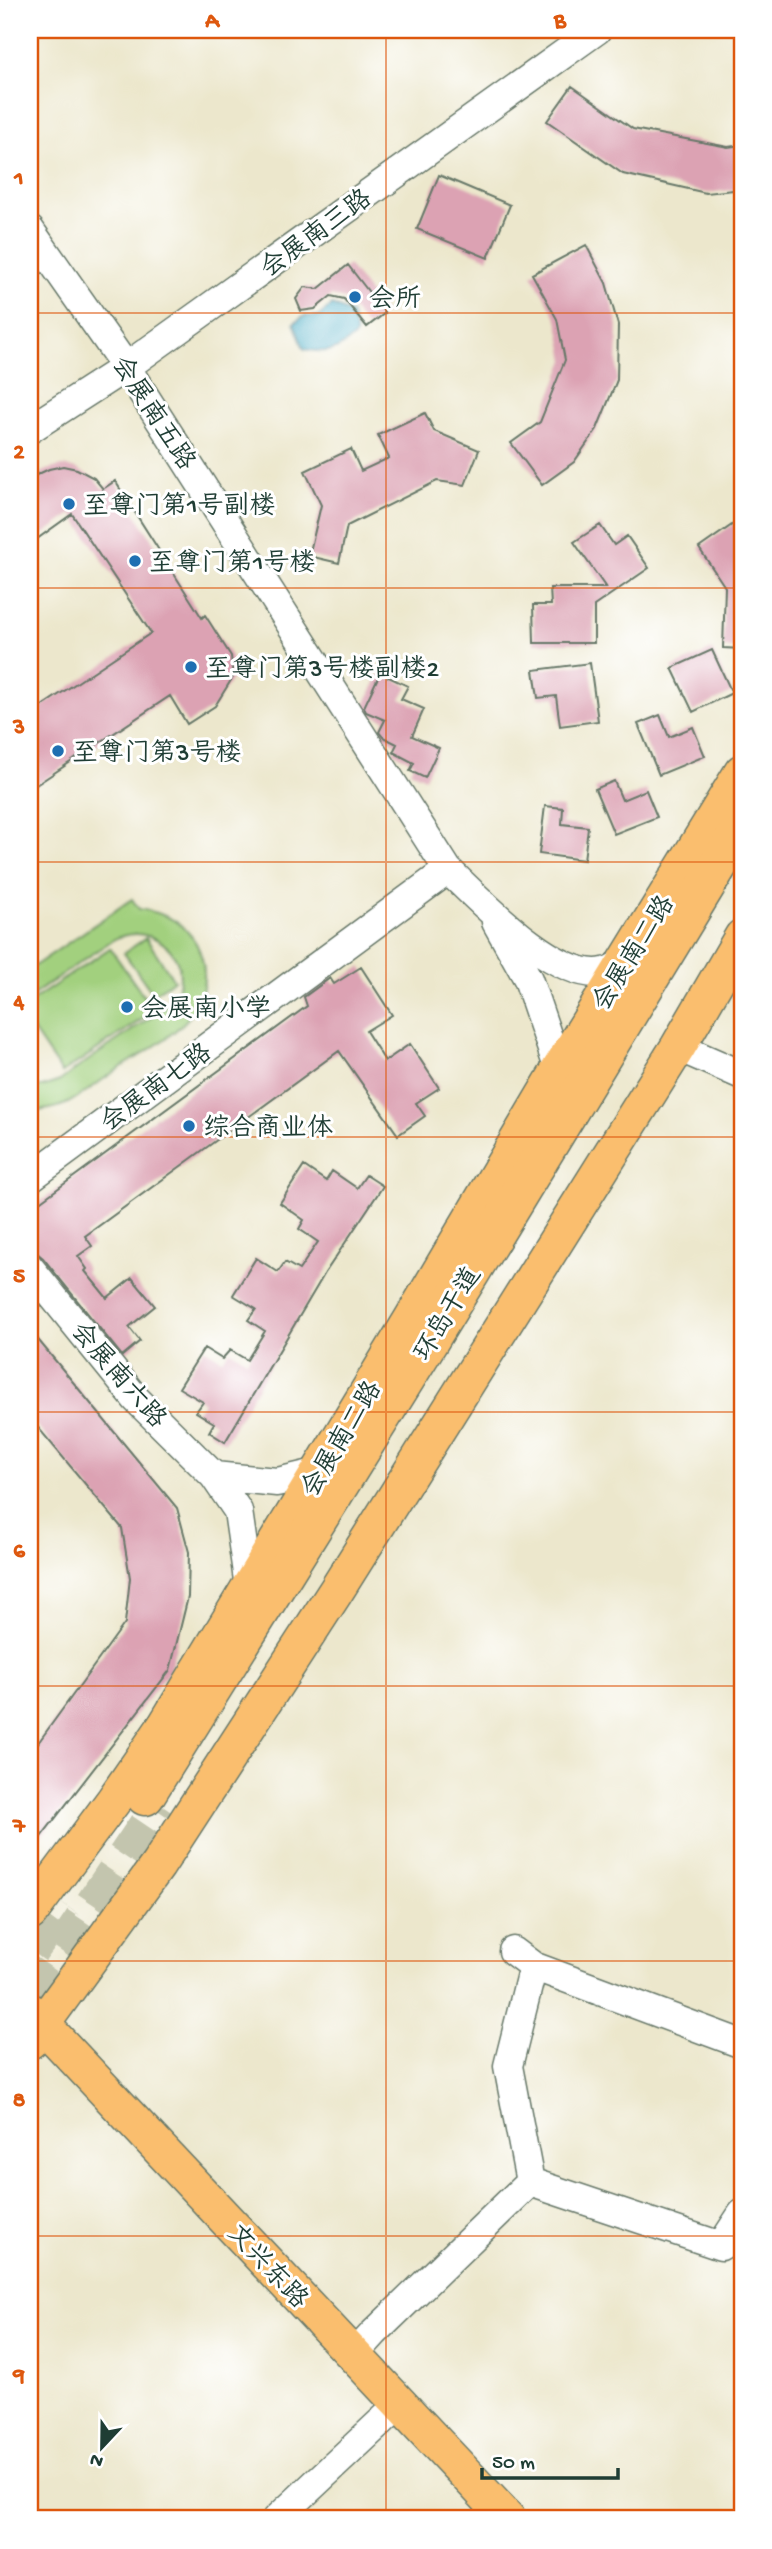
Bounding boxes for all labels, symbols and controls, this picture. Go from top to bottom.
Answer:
text: A [204,9,220,36]
text: B [553,9,567,36]
text: 1 [13,166,24,193]
street label: 会展南三路 [255,183,379,286]
place label: 会所 [369,284,421,317]
marker: 会所 [347,289,363,305]
street label: 会展南五路 [103,350,201,477]
text: 2 [13,440,25,467]
place label: 至尊门第1号副楼 [83,491,276,524]
marker: 至尊门第1号副楼 [61,496,77,512]
place label: 至尊门第1号楼 [149,548,316,581]
marker: 至尊门第1号楼 [127,553,143,569]
place label: 至尊门第3号楼副楼2 [205,654,439,687]
marker: 至尊门第3号楼副楼2 [183,659,199,675]
text: 3 [12,715,25,742]
place label: 至尊门第3号楼 [72,738,242,771]
marker: 至尊门第3号楼 [50,743,66,759]
street label: 会展南二路 [587,890,683,1018]
text: 4 [13,990,25,1017]
place label: 会展南小学 [141,994,271,1027]
marker: 会展南小学 [119,999,135,1015]
street label: 会展南七路 [95,1037,219,1140]
place label: 综合商业体 [203,1113,333,1146]
marker: 综合商业体 [181,1118,197,1134]
street label: 环岛干道 [408,1262,490,1368]
text: 5 [13,1264,25,1291]
street label: 会展南六路 [62,1316,172,1436]
street label: 会展南二路 [295,1376,391,1504]
text: 6 [13,1539,26,1566]
text: 7 [12,1814,26,1841]
text: 8 [13,2088,26,2115]
street label: 文兴东路 [219,2218,314,2317]
text: 9 [12,2363,25,2390]
north arrow [66,2412,136,2482]
scale bar [482,2437,618,2481]
text: N [87,2447,107,2473]
text: 50 m [492,2452,535,2477]

